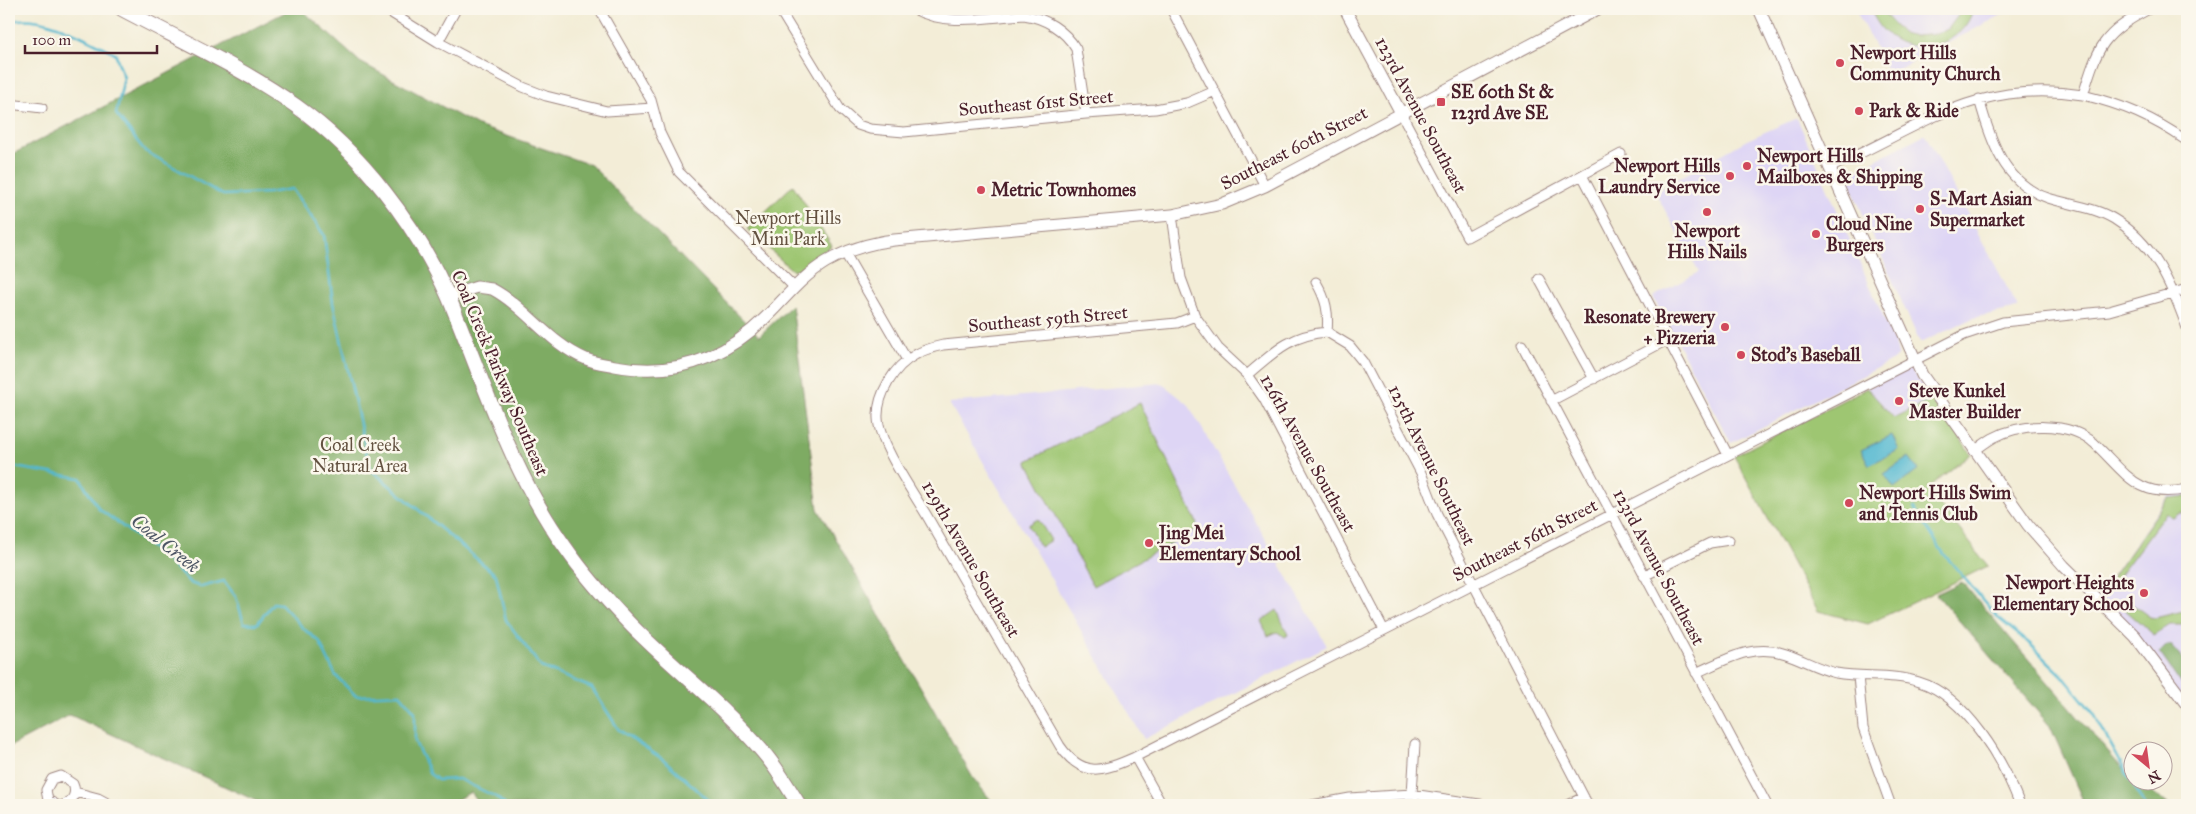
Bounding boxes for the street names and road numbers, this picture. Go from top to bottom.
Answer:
street label: 123rd Avenue Southeast [1370,33,1472,198]
street label: Southeast 61st Street [958,85,1115,121]
street label: Southeast 60th Street [1217,101,1372,195]
street label: Coal Creek Parkway Southeast [447,267,554,480]
street label: Southeast 59th Street [967,301,1129,337]
street label: 126th Avenue Southeast [1255,370,1361,536]
street label: 125th Avenue Southeast [1384,381,1481,549]
street label: 129th Avenue Southeast [917,477,1025,642]
street label: 123rd Avenue Southeast [1608,485,1710,650]
street label: Southeast 56th Street [1449,494,1602,586]

